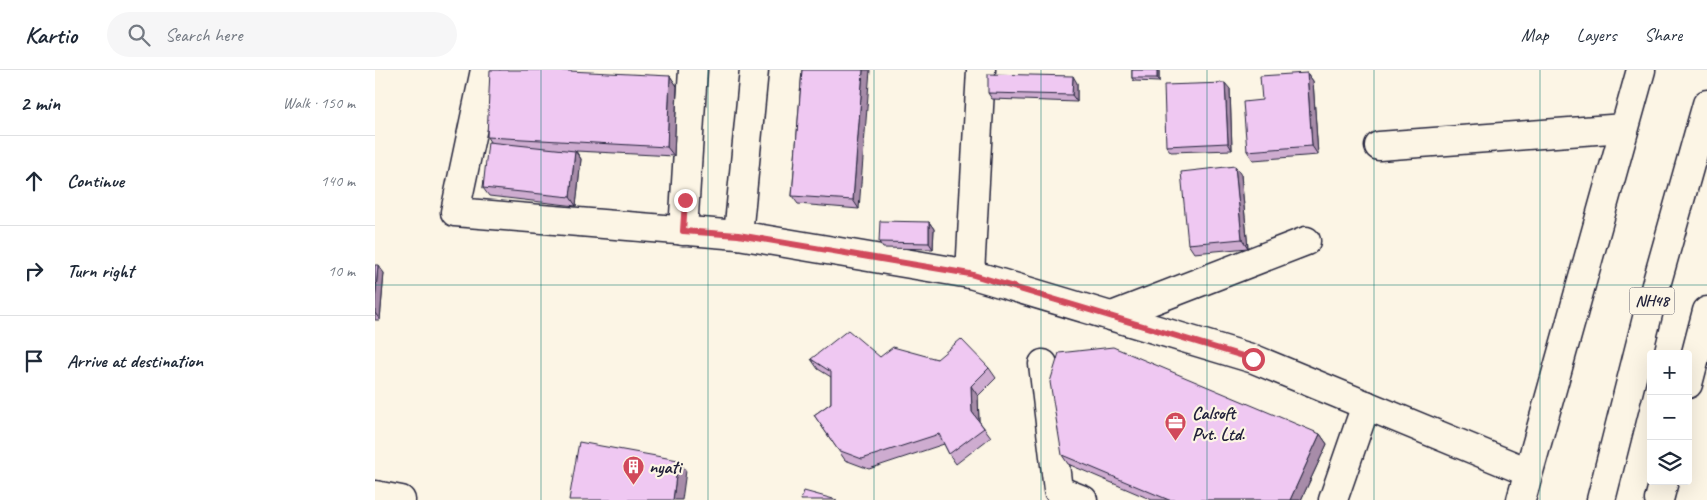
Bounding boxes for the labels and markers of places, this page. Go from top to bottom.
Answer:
place label: Calsoft Pvt. Ltd. [1192,402,1245,445]
office icon: Calsoft Pvt. Ltd. [1164,411,1188,442]
building icon: nyati [621,455,645,486]
place label: nyati [649,456,683,478]

